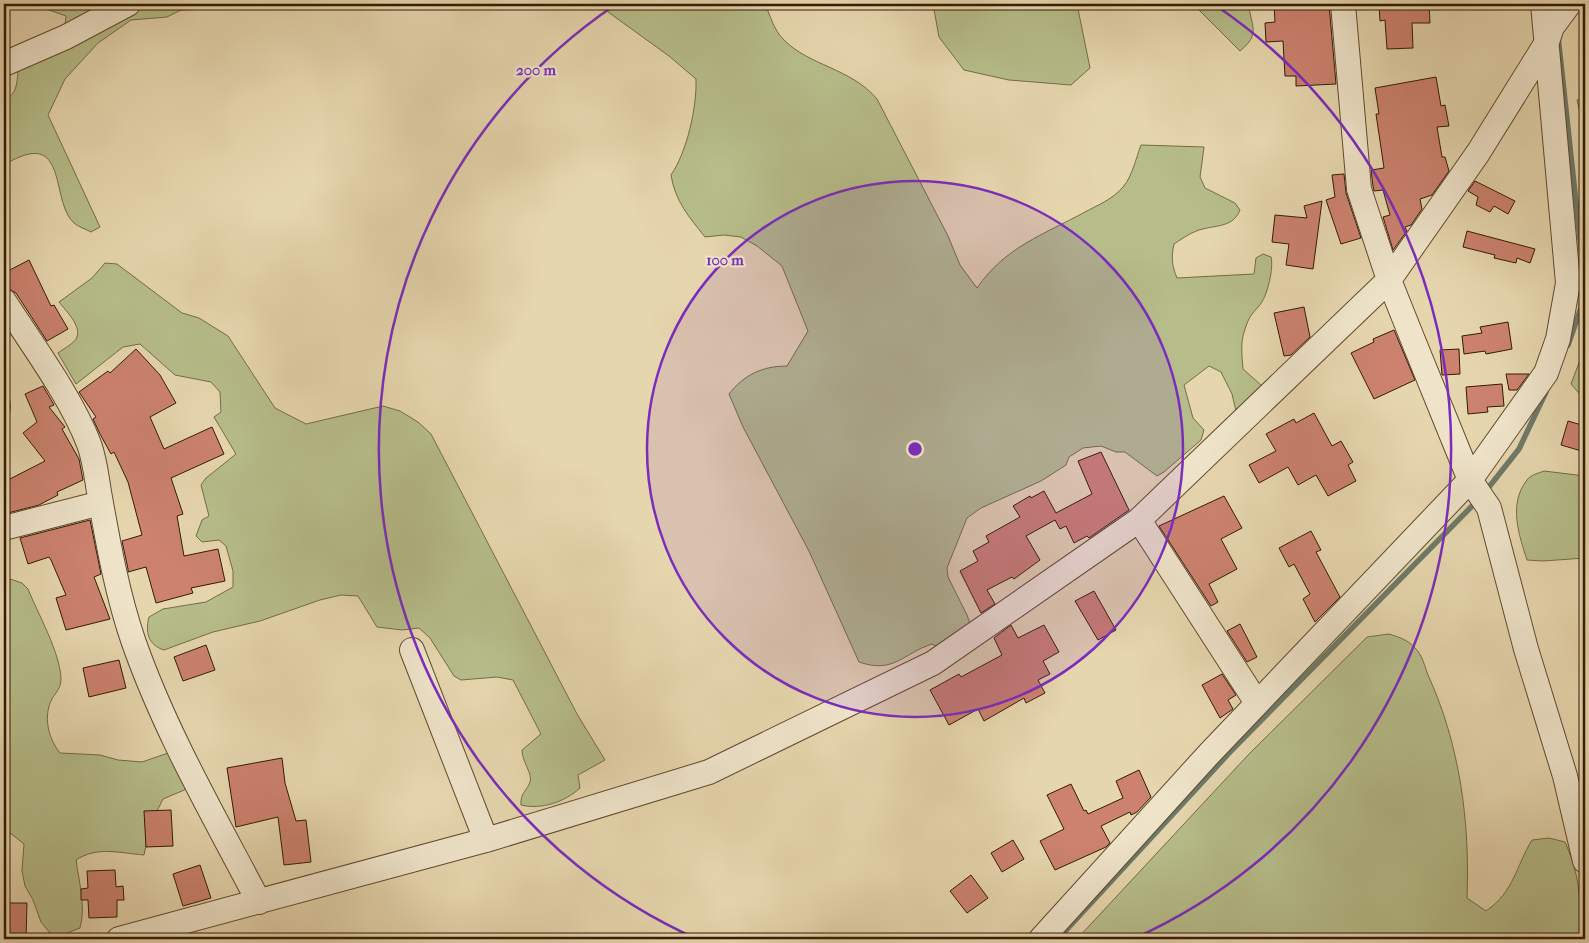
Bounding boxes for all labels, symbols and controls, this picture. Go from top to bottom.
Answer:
text: 200 m [516,61,556,79]
text: 100 m [706,251,744,269]
centre of rings [906,440,924,458]

